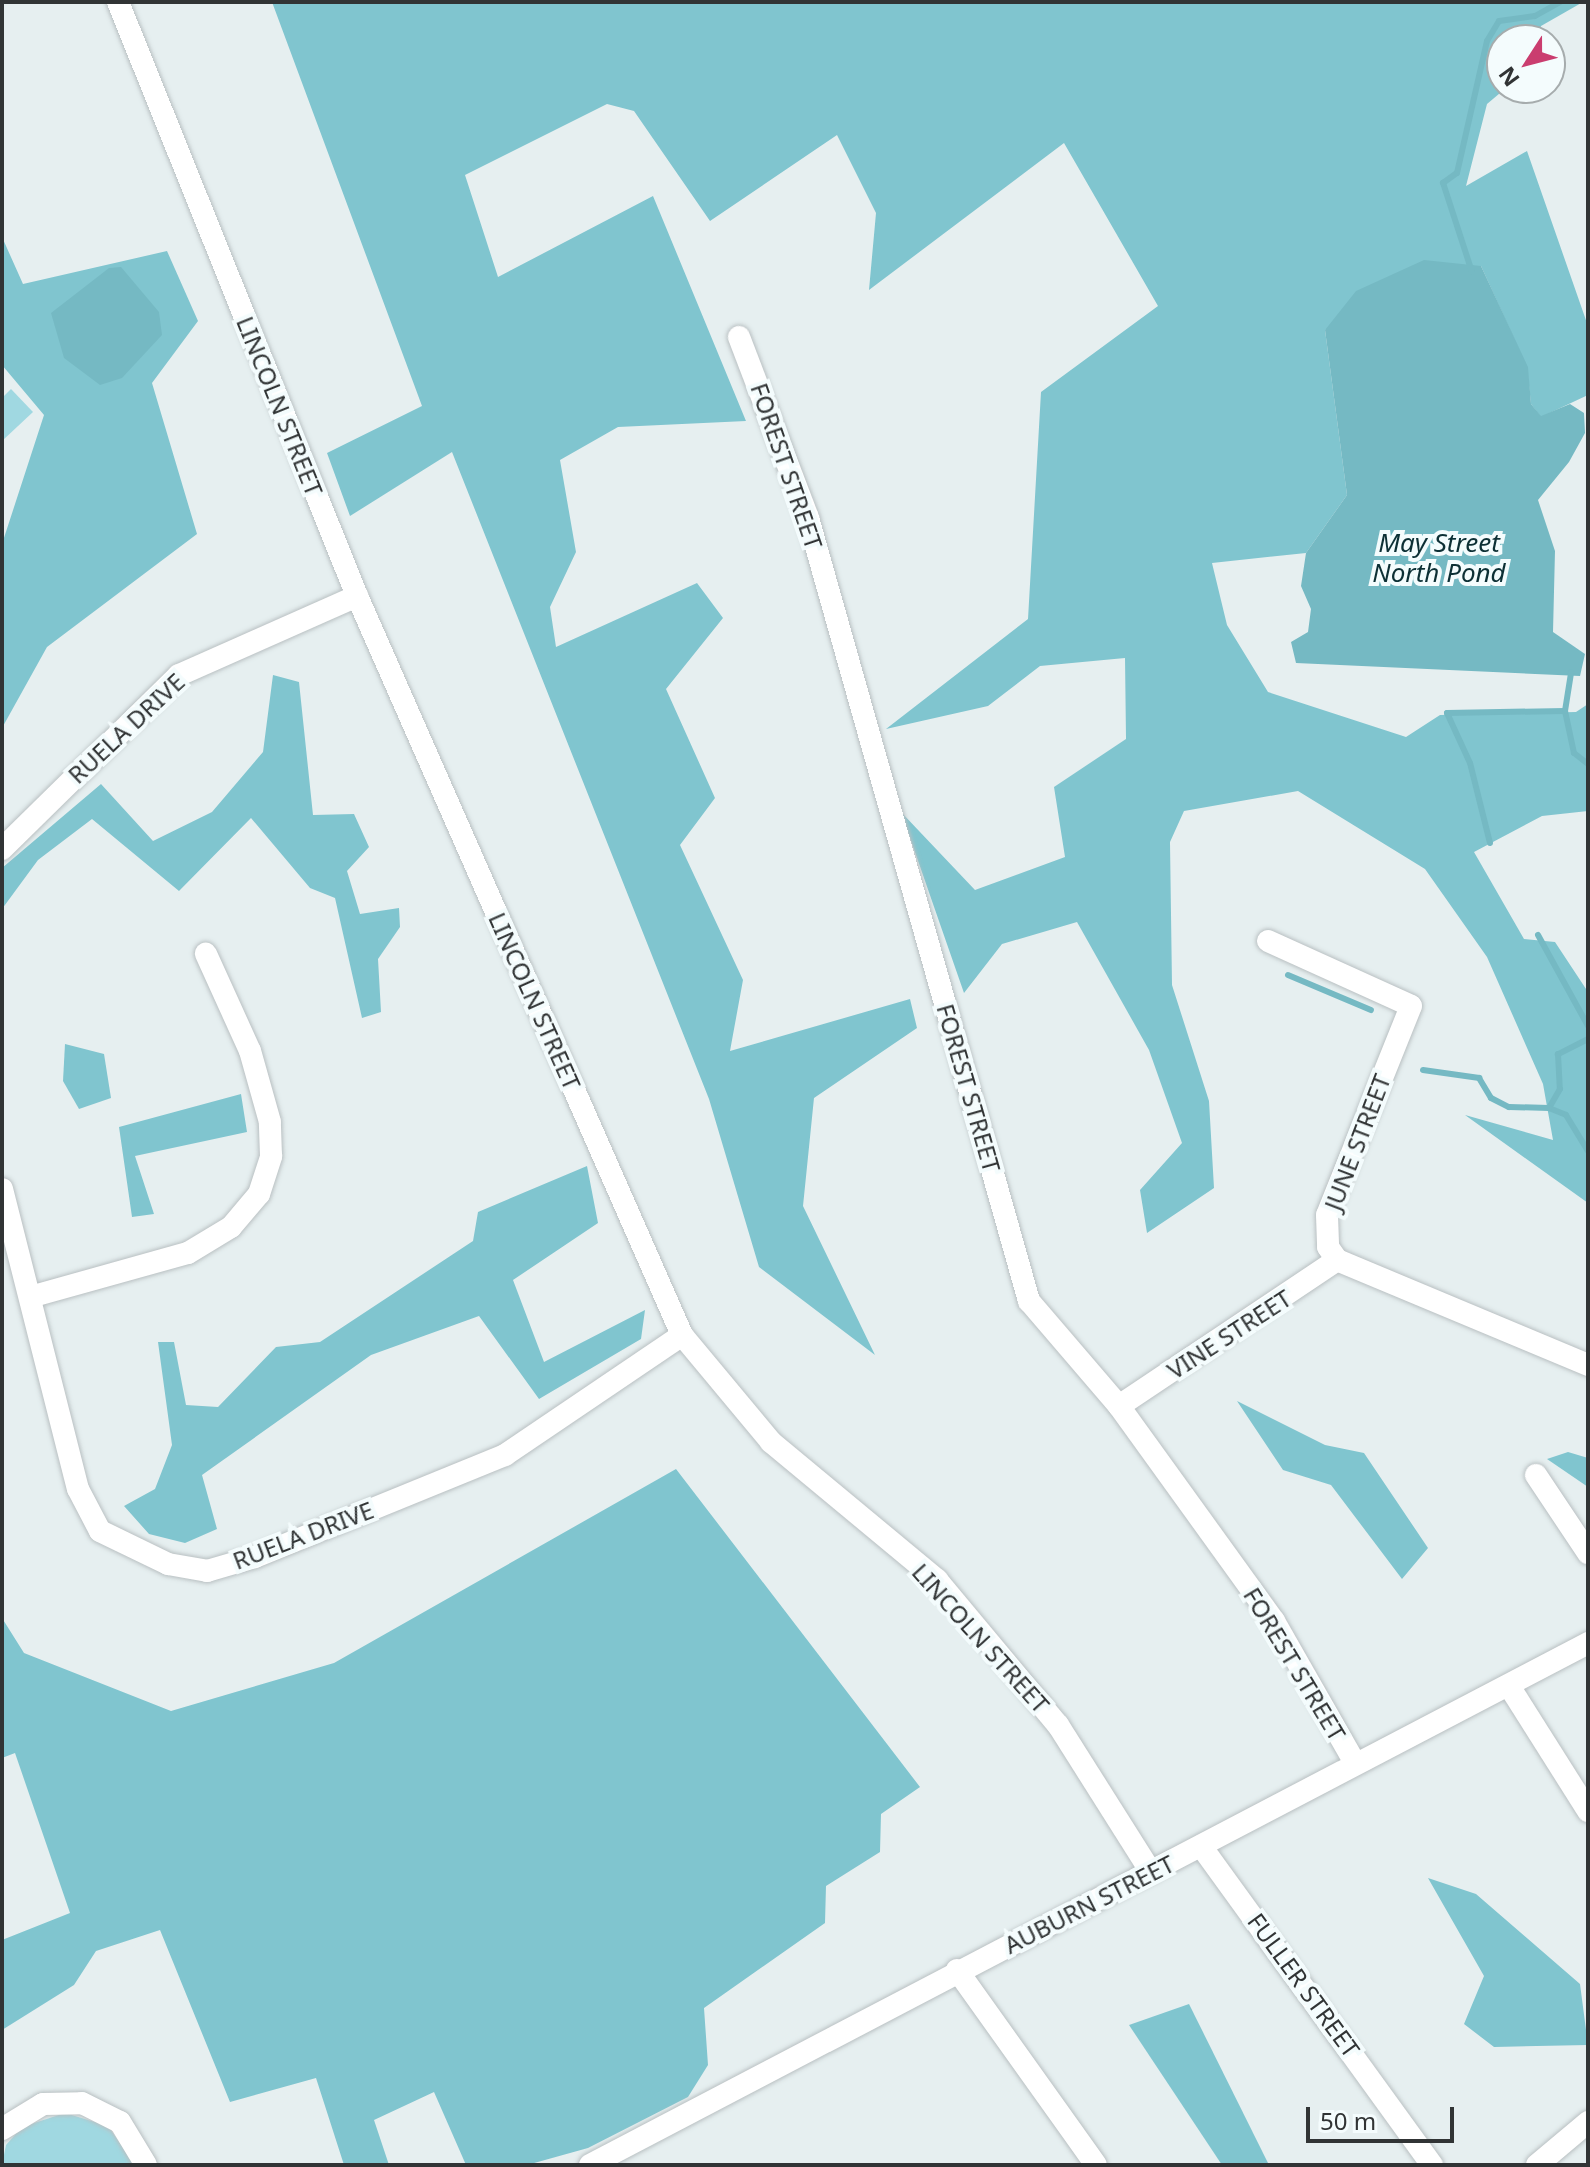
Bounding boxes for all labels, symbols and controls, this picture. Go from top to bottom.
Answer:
north arrow [1486,24,1566,104]
text: N [1491,61,1526,93]
street label: LINCOLN STREET [231,312,329,500]
street label: FOREST STREET [745,379,829,553]
water label: May Street North Pond [1372,527,1506,588]
street label: RUELA DRIVE [62,667,190,789]
street label: LINCOLN STREET [483,908,587,1094]
street label: FOREST STREET [931,1001,1007,1175]
street label: JUNE STREET [1318,1070,1396,1214]
street label: VINE STREET [1162,1283,1296,1385]
street label: RUELA DRIVE [229,1495,377,1575]
street label: LINCOLN STREET [906,1557,1056,1719]
street label: FOREST STREET [1238,1582,1352,1746]
street label: AUBURN STREET [999,1849,1179,1959]
street label: FULLER STREET [1242,1907,1366,2063]
scale bar [1310,2091,1458,2141]
text: 50 m [1320,2104,1376,2137]

